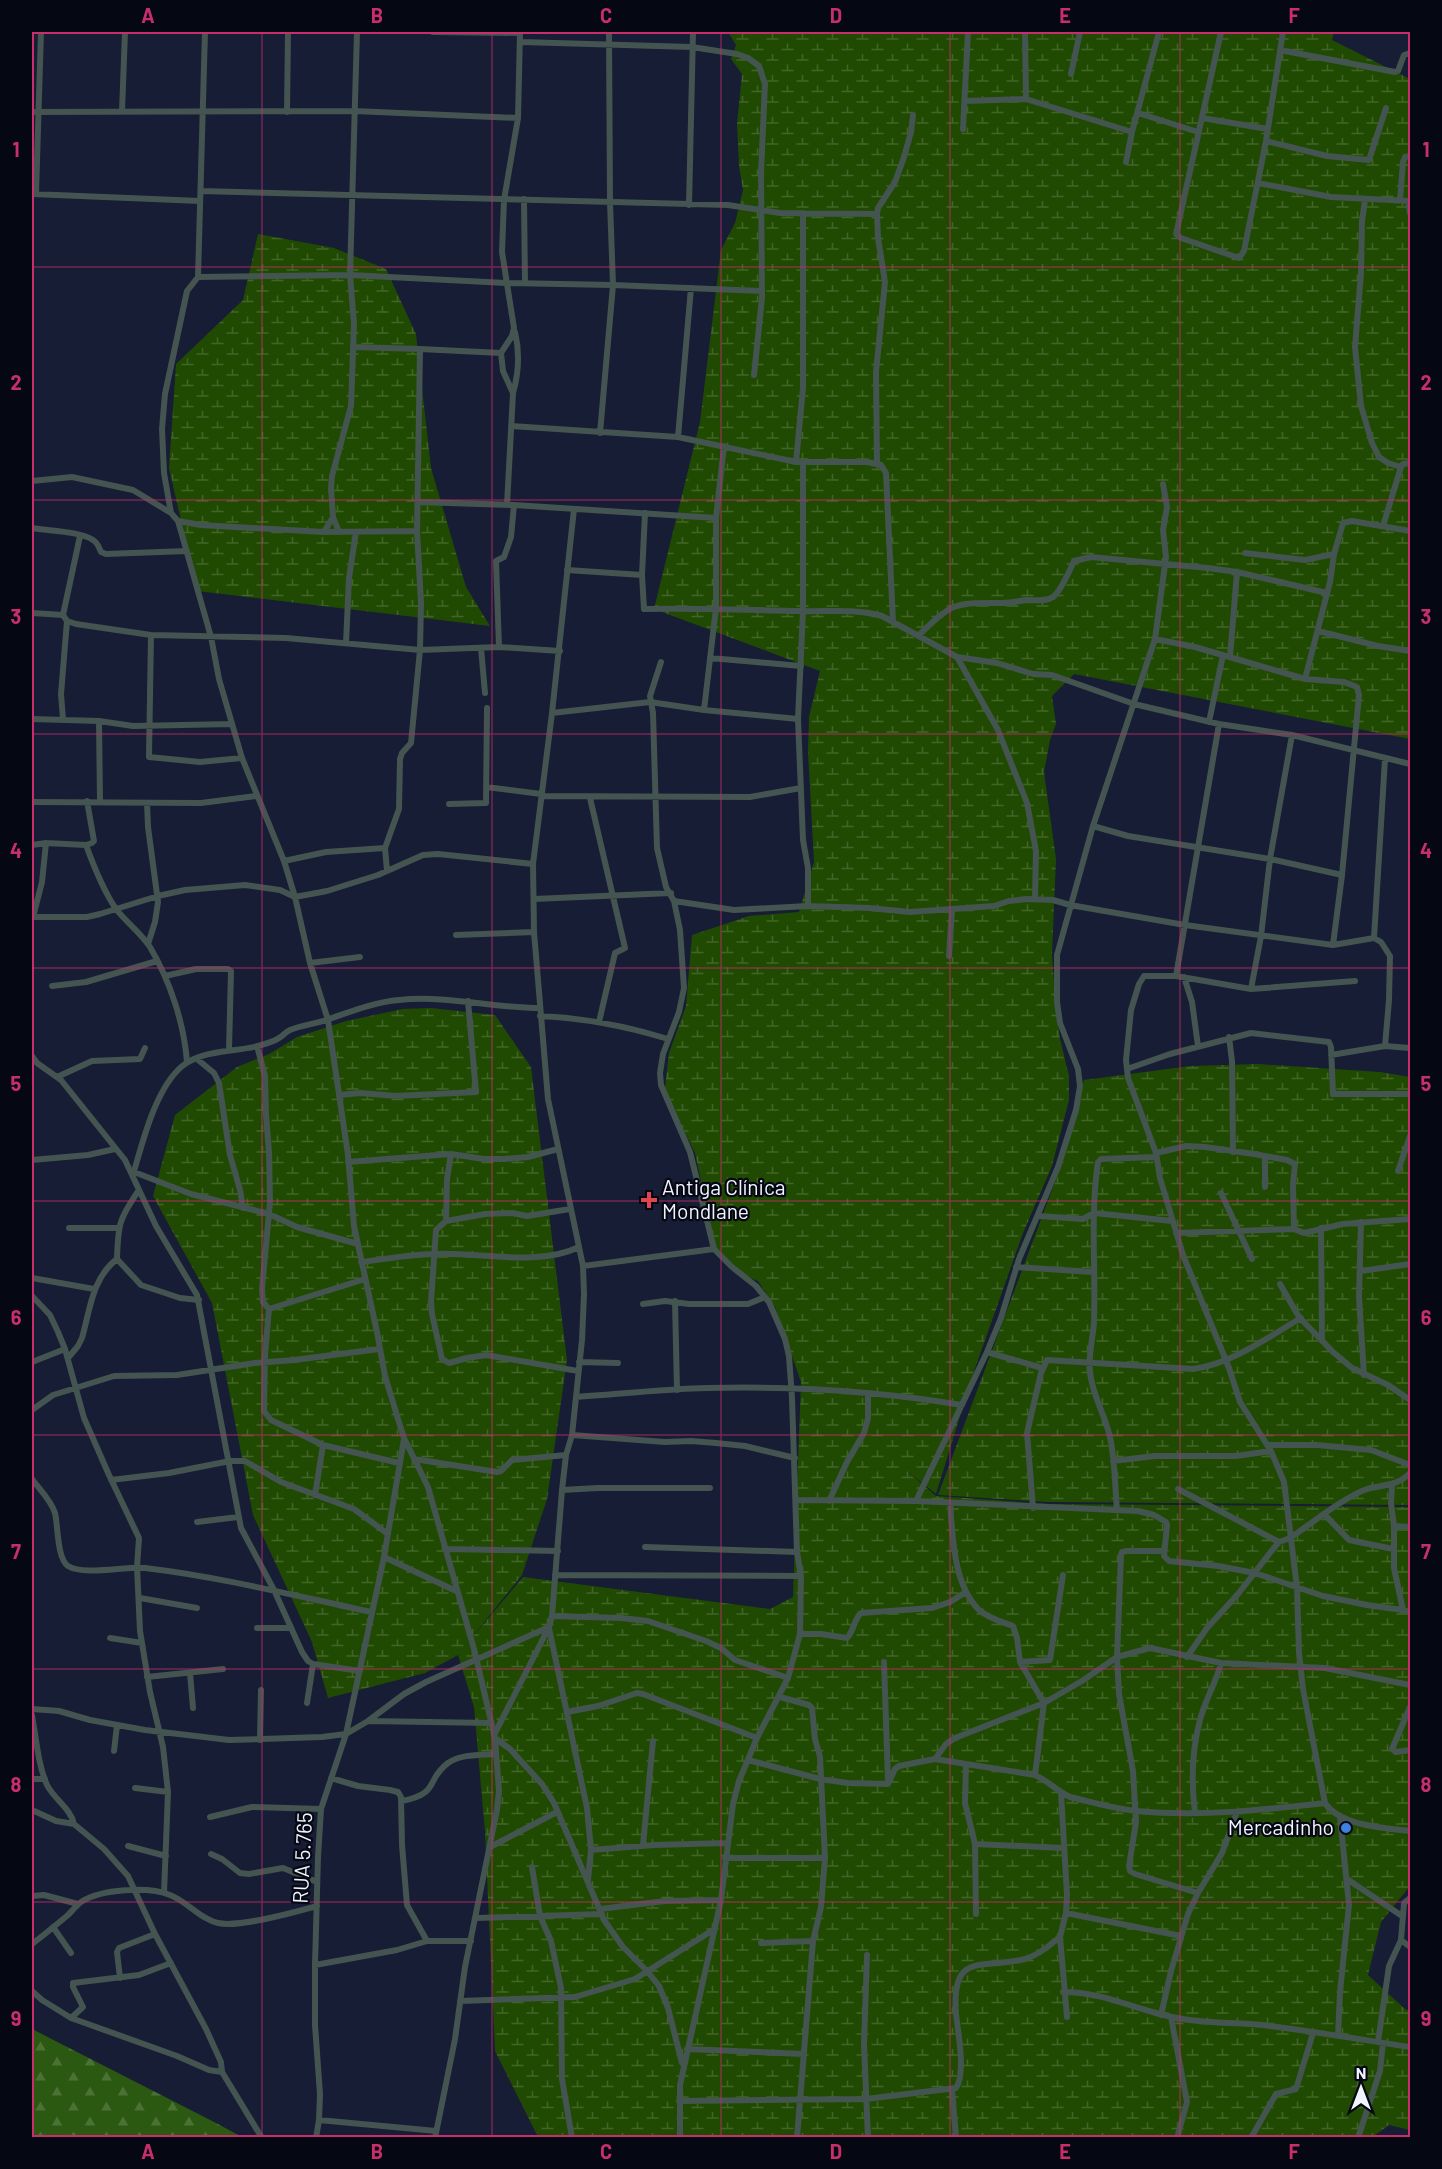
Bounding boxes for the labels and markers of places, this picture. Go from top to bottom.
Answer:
place label: Antiga Clínica Mondlane [662,1174,786,1223]
marker: Antiga Clínica Mondlane [640,1191,658,1209]
place label: Mercadinho [1228,1814,1334,1839]
marker: Mercadinho [1339,1821,1353,1835]

